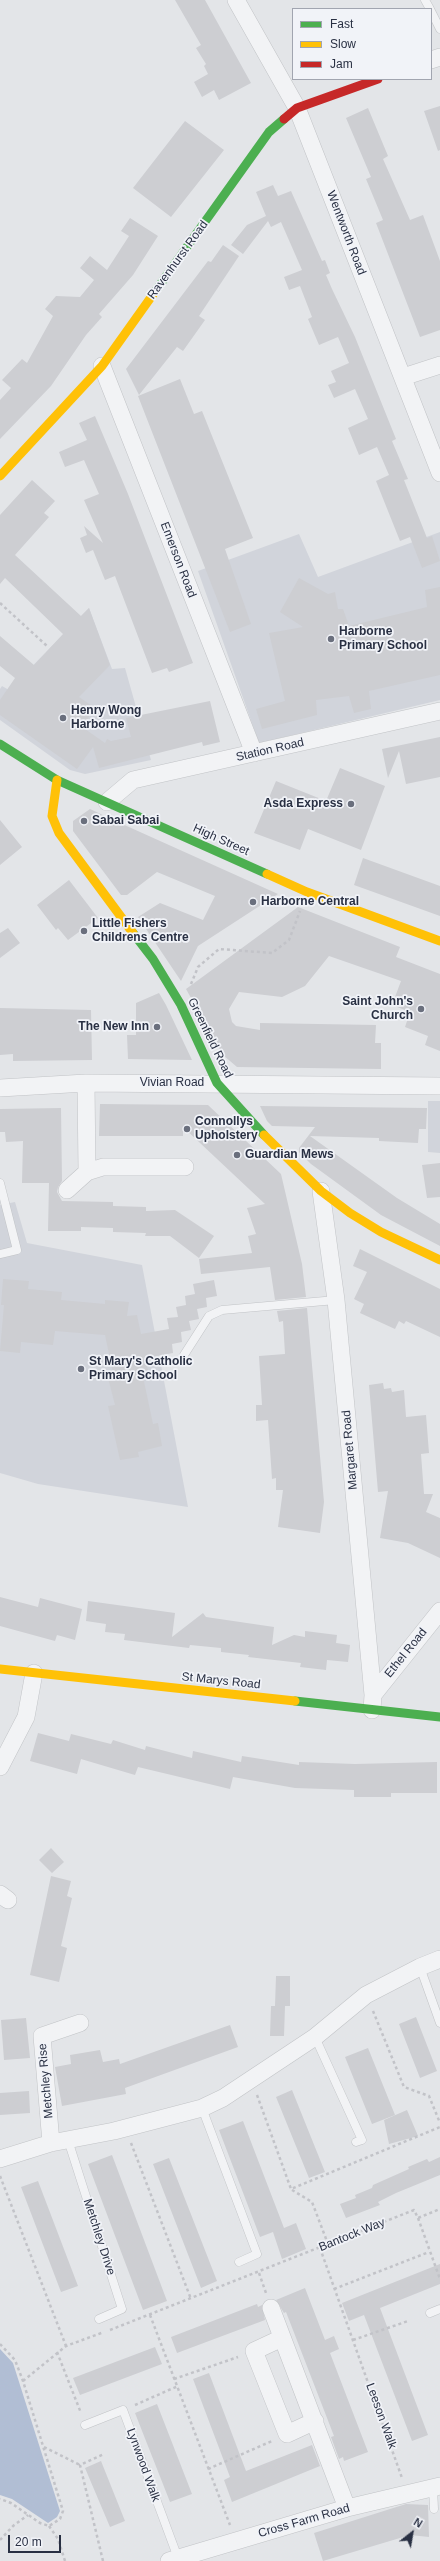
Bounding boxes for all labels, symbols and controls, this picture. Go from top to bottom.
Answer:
legend [292,8,432,80]
text: Fast [330,17,353,31]
text: Slow [330,37,356,51]
text: Jam [330,57,353,71]
street label: Wentworth Road [323,189,369,277]
street label: Ravenhurst Road [145,218,211,302]
street label: Emerson Road [157,520,199,600]
place label: Harborne Primary School [339,625,427,653]
marker: Harborne Primary School [326,634,336,644]
place label: Henry Wong Harborne [71,704,141,732]
marker: Henry Wong Harborne [58,713,68,723]
street label: Station Road [235,735,305,765]
place label: Asda Express [264,797,343,811]
marker: Asda Express [346,799,356,809]
place label: Sabai Sabai [92,814,159,828]
marker: Sabai Sabai [79,816,89,826]
street label: High Street [191,821,251,859]
place label: Harborne Central [261,895,359,909]
marker: Harborne Central [248,897,258,907]
place label: Little Fishers Childrens Centre [92,917,189,945]
marker: Little Fishers Childrens Centre [79,926,89,936]
place label: Saint John's Church [342,995,413,1023]
street label: Greenfield Road [184,996,236,1080]
marker: Saint John's Church [416,1004,426,1014]
place label: The New Inn [78,1020,149,1034]
marker: The New Inn [152,1022,162,1032]
street label: Vivian Road [140,1076,204,1090]
place label: Connollys Upholstery [195,1115,258,1143]
marker: Connollys Upholstery [182,1124,192,1134]
place label: Guardian Mews [245,1148,334,1162]
marker: Guardian Mews [232,1150,242,1160]
place label: St Mary's Catholic Primary School [89,1355,193,1383]
marker: St Mary's Catholic Primary School [76,1364,86,1374]
street label: Margaret Road [339,1410,361,1490]
street label: Ethel Road [382,1625,430,1681]
street label: St Marys Road [181,1670,261,1692]
street label: Metchley Rise [36,2043,56,2119]
street label: Metchley Drive [80,2197,118,2277]
street label: Bantock Way [317,2215,387,2255]
street label: Leeson Walk [362,2381,400,2451]
street label: Lynwood Walk [123,2426,163,2504]
street label: Cross Farm Road [257,2501,351,2541]
north arrow [392,2513,432,2553]
text: N [412,2516,425,2530]
scale bar [10,2527,63,2553]
text: 20 m [15,2535,42,2549]

